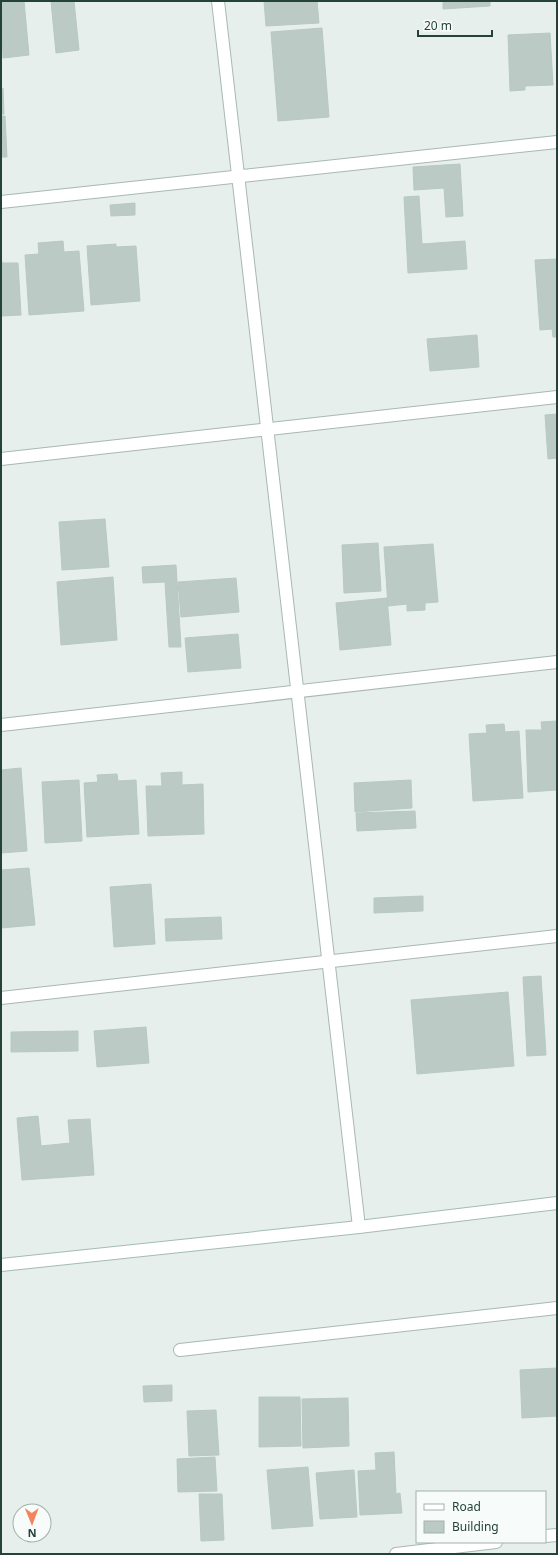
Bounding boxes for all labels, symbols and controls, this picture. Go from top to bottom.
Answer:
scale bar [418,12,492,38]
text: 20 m [424,17,452,34]
legend [416,1491,546,1543]
text: Road [452,1498,481,1515]
north arrow [12,1503,52,1543]
text: Building [452,1518,499,1535]
text: N [28,1526,37,1541]

